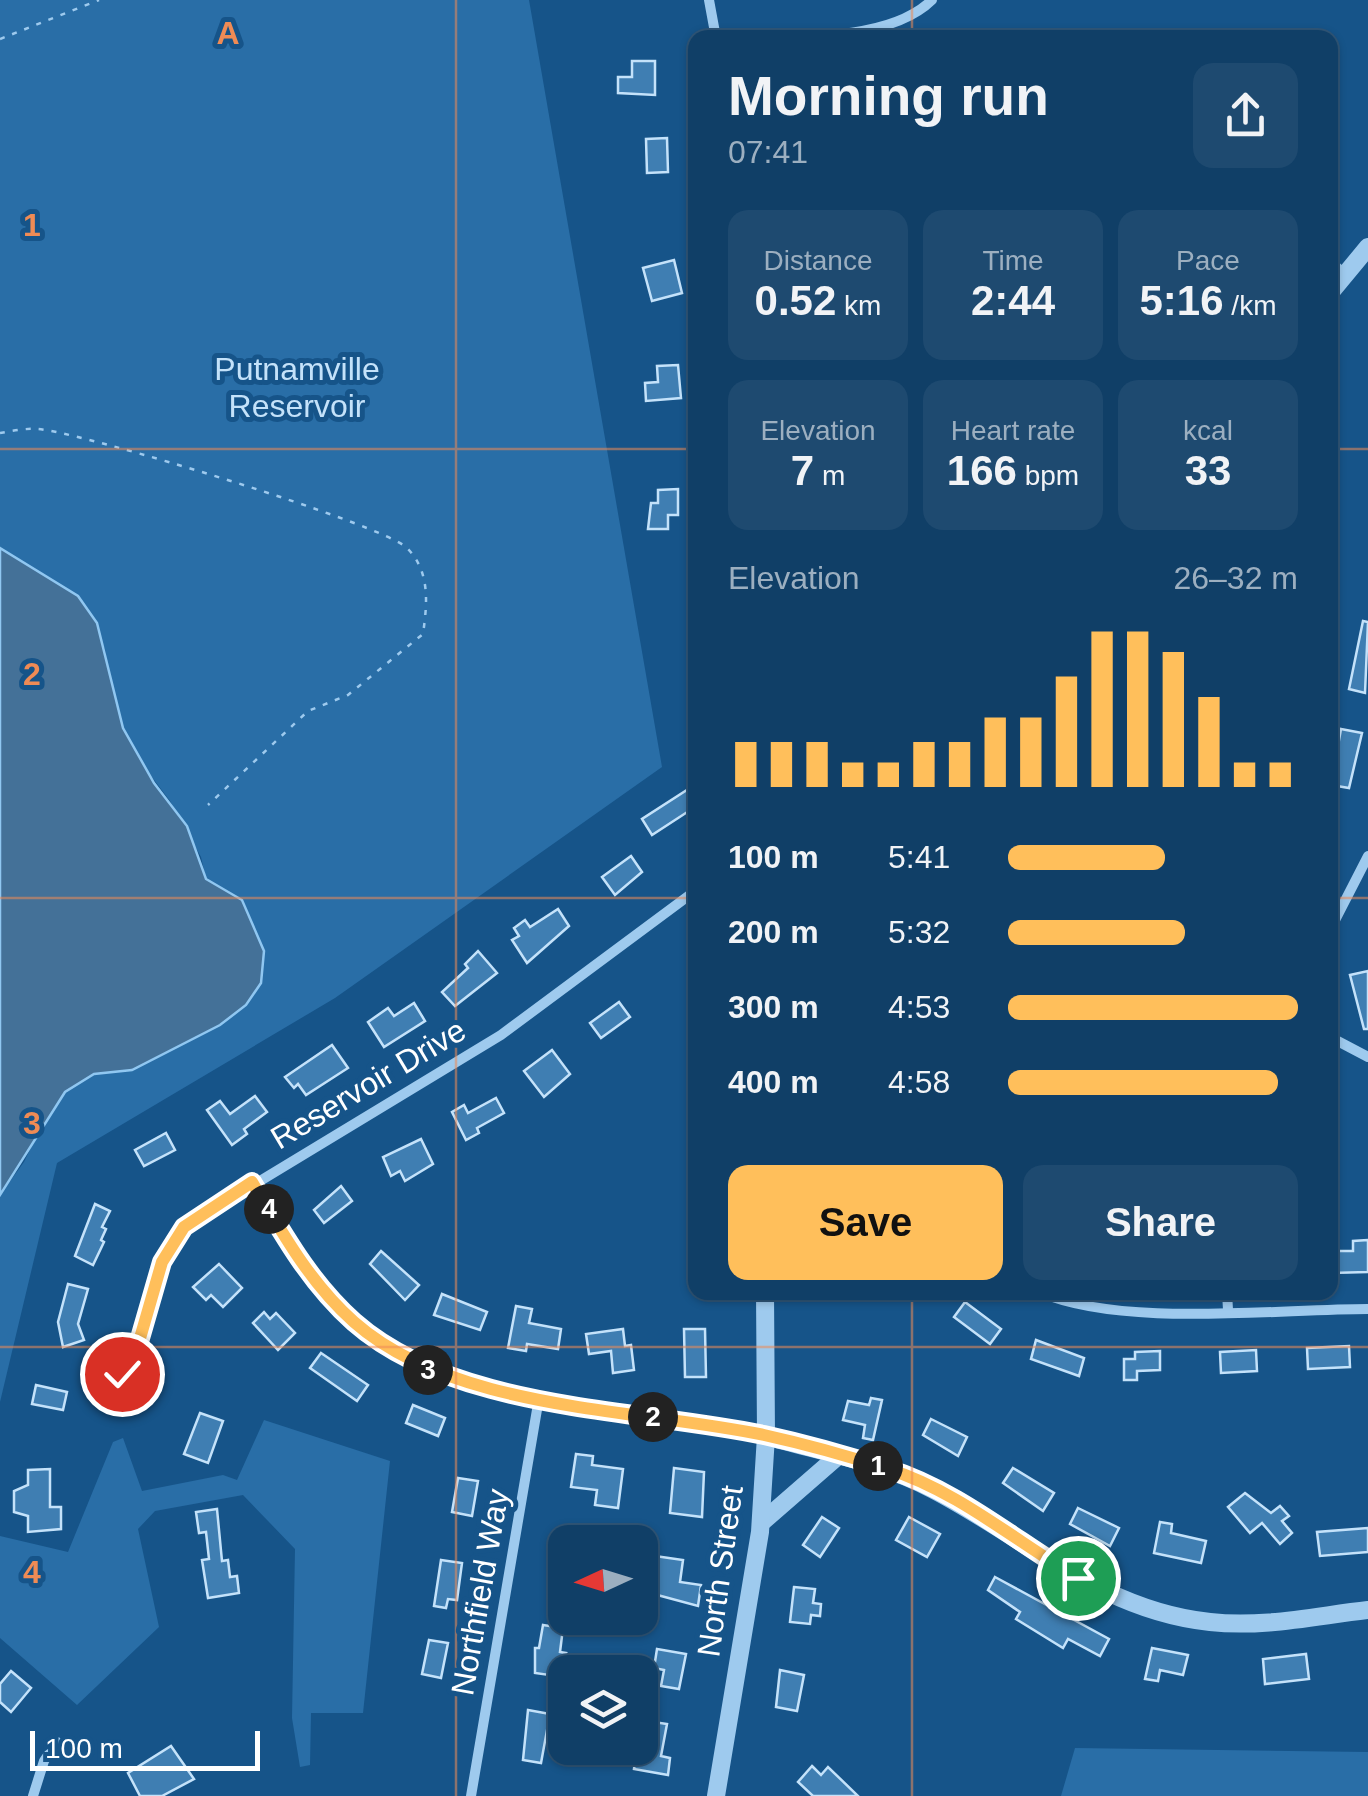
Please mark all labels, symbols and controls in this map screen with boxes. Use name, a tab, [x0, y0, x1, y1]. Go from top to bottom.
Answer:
text: A	[216, 15, 240, 51]
button: share	[1193, 63, 1298, 168]
text: Morning run	[728, 65, 1049, 127]
text: 07:41	[728, 134, 808, 170]
text: 1	[23, 207, 41, 243]
text: Distance	[764, 245, 872, 276]
text: Time	[982, 245, 1044, 276]
text: Pace	[1176, 245, 1240, 276]
text: 0.52	[755, 277, 836, 324]
text: 2:44	[971, 277, 1055, 324]
text: 5:16	[1140, 277, 1224, 324]
text: km	[836, 290, 881, 321]
text: /km	[1224, 290, 1276, 321]
park label: Putnamville Reservoir	[214, 351, 380, 424]
text: Elevation	[760, 415, 876, 446]
text: Heart rate	[951, 415, 1075, 446]
text: kcal	[1183, 415, 1233, 446]
text: 7	[791, 447, 814, 494]
text: 166	[947, 447, 1017, 494]
text: 33	[1185, 447, 1231, 494]
text: m	[814, 460, 845, 491]
text: bpm	[1017, 460, 1079, 491]
text: Elevation	[728, 560, 860, 596]
text: 26–32 m	[1173, 560, 1298, 596]
text: 2	[23, 656, 41, 692]
text: 100 m	[728, 839, 819, 875]
text: 5:41	[888, 839, 950, 875]
text: 200 m	[728, 914, 819, 950]
text: 5:32	[888, 914, 950, 950]
text: 300 m	[728, 989, 819, 1025]
text: 4:53	[888, 989, 950, 1025]
street label: Reservoir Drive	[264, 1012, 472, 1156]
text: 400 m	[728, 1064, 819, 1100]
text: 4:58	[888, 1064, 950, 1100]
text: 3	[23, 1105, 41, 1141]
button: Save	[728, 1165, 1003, 1280]
button: Share	[1023, 1165, 1298, 1280]
pin: 4	[244, 1184, 294, 1234]
text: 4	[261, 1193, 277, 1224]
pin	[80, 1332, 165, 1417]
pin: 3	[403, 1345, 453, 1395]
icon: check	[95, 1347, 150, 1402]
text: 3	[420, 1354, 436, 1385]
pin: 2	[628, 1392, 678, 1442]
text: 2	[645, 1401, 661, 1432]
pin: 1	[853, 1441, 903, 1491]
text: 1	[870, 1450, 886, 1481]
street label: North Street	[690, 1483, 750, 1659]
street label: Northfield Way	[444, 1486, 516, 1698]
north arrow	[548, 1525, 658, 1635]
map controls	[548, 1525, 658, 1765]
pin	[1036, 1536, 1121, 1621]
icon: arrive	[1051, 1551, 1106, 1606]
text: 4	[23, 1554, 41, 1590]
button: layers	[548, 1655, 658, 1765]
scale bar	[30, 1726, 260, 1770]
text: 100 m	[45, 1733, 123, 1764]

